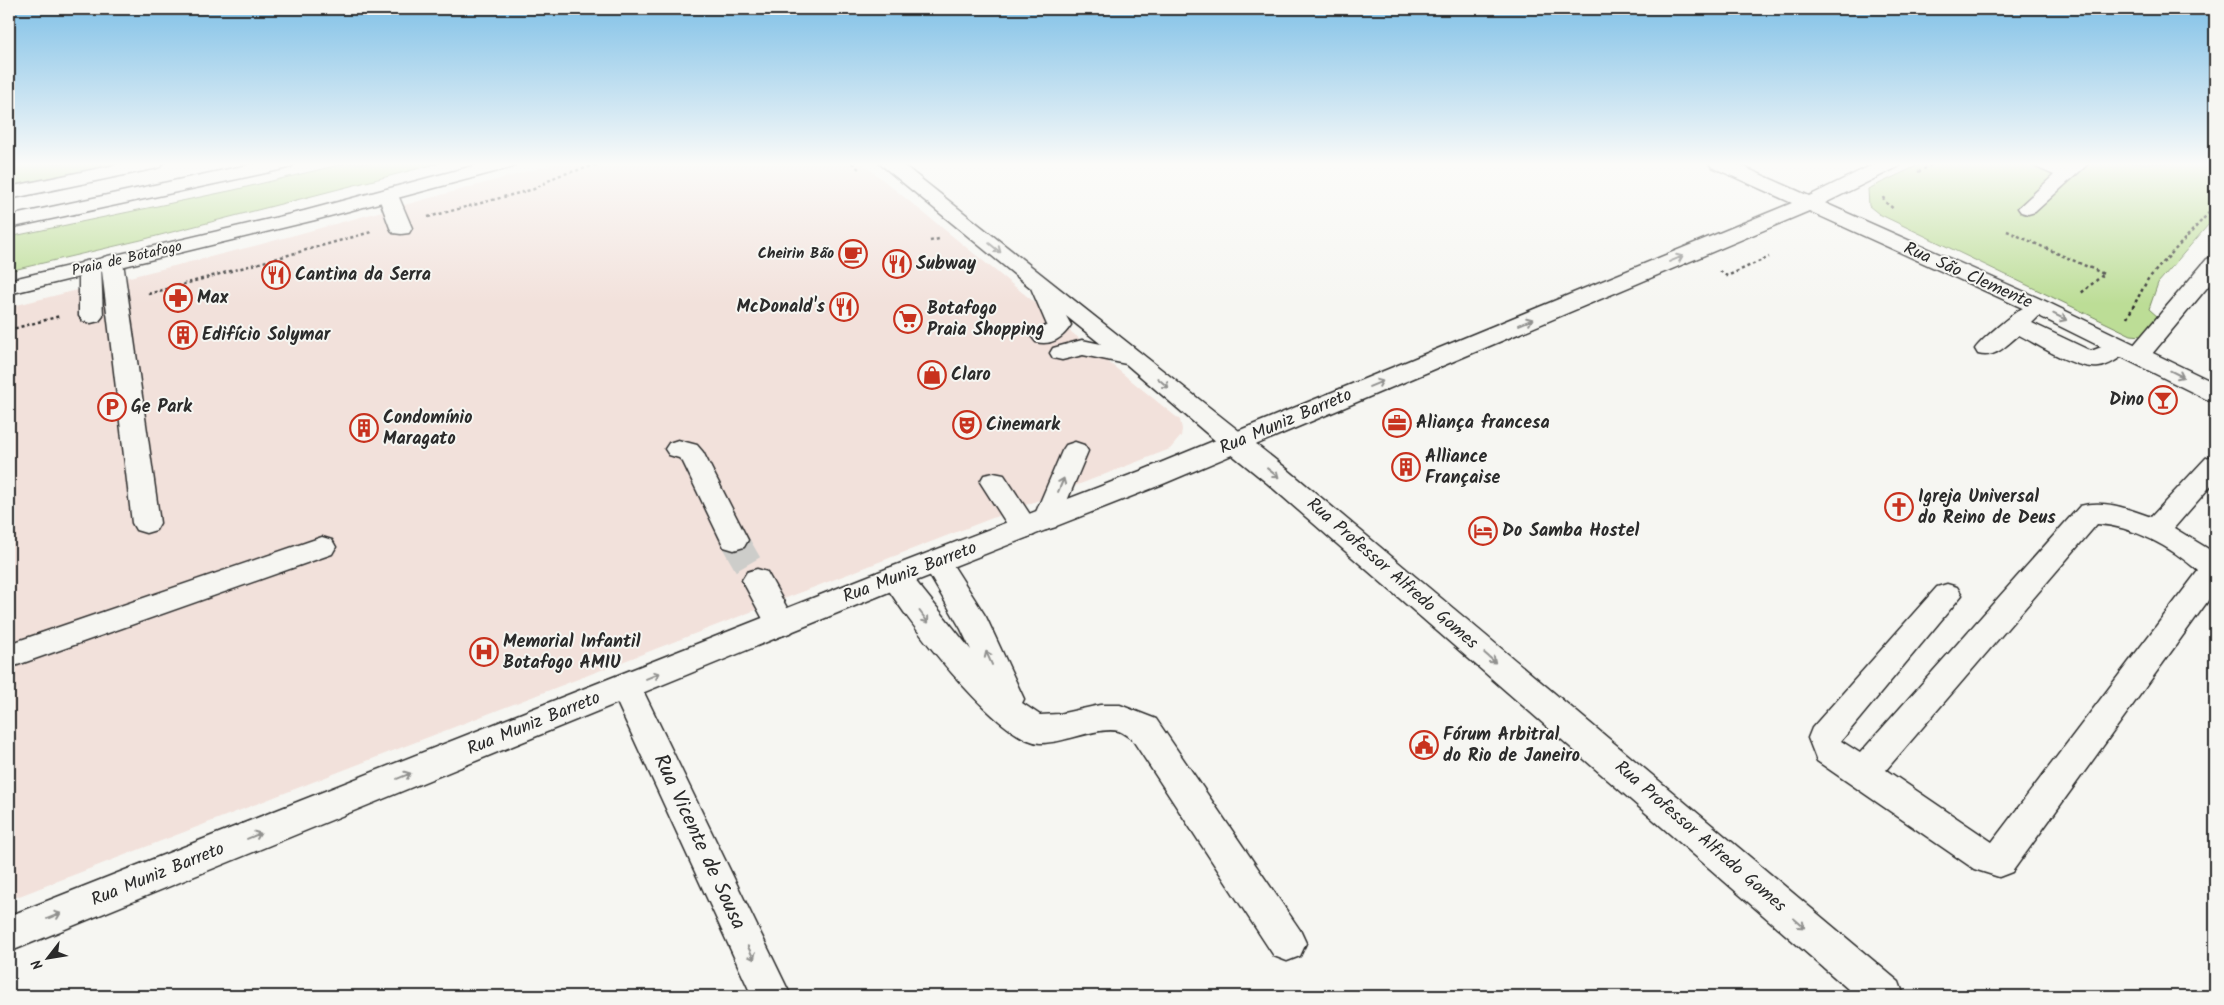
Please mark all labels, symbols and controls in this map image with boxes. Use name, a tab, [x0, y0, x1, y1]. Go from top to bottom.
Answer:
street label: Praia de Botafogo	[69, 235, 185, 283]
street label: Rua São Clemente	[1899, 235, 2037, 317]
cafe icon: Cheirin Bão	[838, 239, 868, 269]
place label: Cheirin Bão	[758, 242, 834, 266]
one-way arrow	[989, 242, 1002, 253]
restaurant icon: Subway	[882, 249, 912, 279]
place label: Subway	[916, 250, 977, 279]
one-way arrow	[1668, 254, 1683, 264]
restaurant icon: Cantina da Serra	[261, 260, 291, 290]
place label: Cantina da Serra	[295, 261, 431, 290]
pharmacy icon: Max	[163, 283, 193, 313]
place label: Max	[197, 284, 229, 313]
restaurant icon: McDonald's	[829, 292, 859, 322]
place label: McDonald's	[736, 293, 826, 322]
place label: Botafogo Praia Shopping	[927, 295, 1044, 345]
supermarket icon: Botafogo Praia Shopping	[893, 304, 923, 334]
one-way arrow	[2052, 312, 2067, 322]
one-way arrow	[1518, 316, 1533, 326]
building icon: Edifício Solymar	[168, 320, 198, 350]
place label: Edifício Solymar	[202, 321, 332, 350]
shop icon: Claro	[917, 360, 947, 390]
place label: Claro	[951, 361, 991, 390]
one-way arrow	[2169, 370, 2184, 379]
one-way arrow	[1156, 377, 1169, 389]
one-way arrow	[1368, 379, 1383, 389]
street label: Rua Muniz Barreto	[1215, 381, 1357, 463]
bar icon: Dino	[2148, 385, 2178, 415]
place label: Dino	[2109, 386, 2144, 415]
parking icon: Ge Park	[97, 392, 127, 422]
place label: Ge Park	[131, 393, 193, 422]
place label: Condomínio Maragato	[383, 404, 472, 454]
office icon: Aliança francesa	[1382, 408, 1412, 438]
place label: Aliança francesa	[1416, 409, 1550, 438]
theatre icon: Cinemark	[952, 410, 982, 440]
place label: Cinemark	[986, 411, 1061, 440]
building icon: Condomínio Maragato	[349, 413, 379, 443]
place label: Alliance Française	[1425, 443, 1501, 493]
building icon: Alliance Française	[1391, 452, 1421, 482]
one-way arrow	[1266, 467, 1279, 478]
one-way arrow	[1056, 478, 1066, 493]
place label: Igreja Universal do Reino de Deus	[1918, 483, 2056, 533]
street label: Rua Professor Alfredo Gomes	[1299, 491, 1485, 657]
church icon: Igreja Universal do Reino de Deus	[1884, 492, 1914, 522]
hotel icon: Do Samba Hostel	[1468, 516, 1498, 546]
place label: Do Samba Hostel	[1502, 517, 1640, 546]
street label: Rua Muniz Barreto	[839, 534, 981, 612]
one-way arrow	[919, 610, 929, 624]
place label: Memorial Infantil Botafogo AMIU	[503, 628, 641, 678]
hospital icon: Memorial Infantil Botafogo AMIU	[469, 637, 499, 667]
one-way arrow	[984, 651, 994, 666]
one-way arrow	[1483, 652, 1496, 663]
one-way arrow	[645, 671, 660, 680]
street label: Rua Muniz Barreto	[463, 684, 605, 764]
place label: Fórum Arbitral do Rio de Janeiro	[1443, 721, 1580, 771]
public building icon: Fórum Arbitral do Rio de Janeiro	[1409, 730, 1439, 760]
street label: Rua Vicente de Sousa	[644, 749, 754, 935]
street label: Rua Professor Alfredo Gomes	[1607, 754, 1793, 920]
one-way arrow	[396, 771, 412, 780]
one-way arrow	[246, 831, 261, 840]
street label: Rua Muniz Barreto	[87, 835, 229, 915]
one-way arrow	[46, 911, 61, 921]
one-way arrow	[1793, 917, 1806, 928]
north arrow	[22, 932, 72, 982]
one-way arrow	[747, 945, 757, 960]
text: N	[26, 955, 49, 974]

